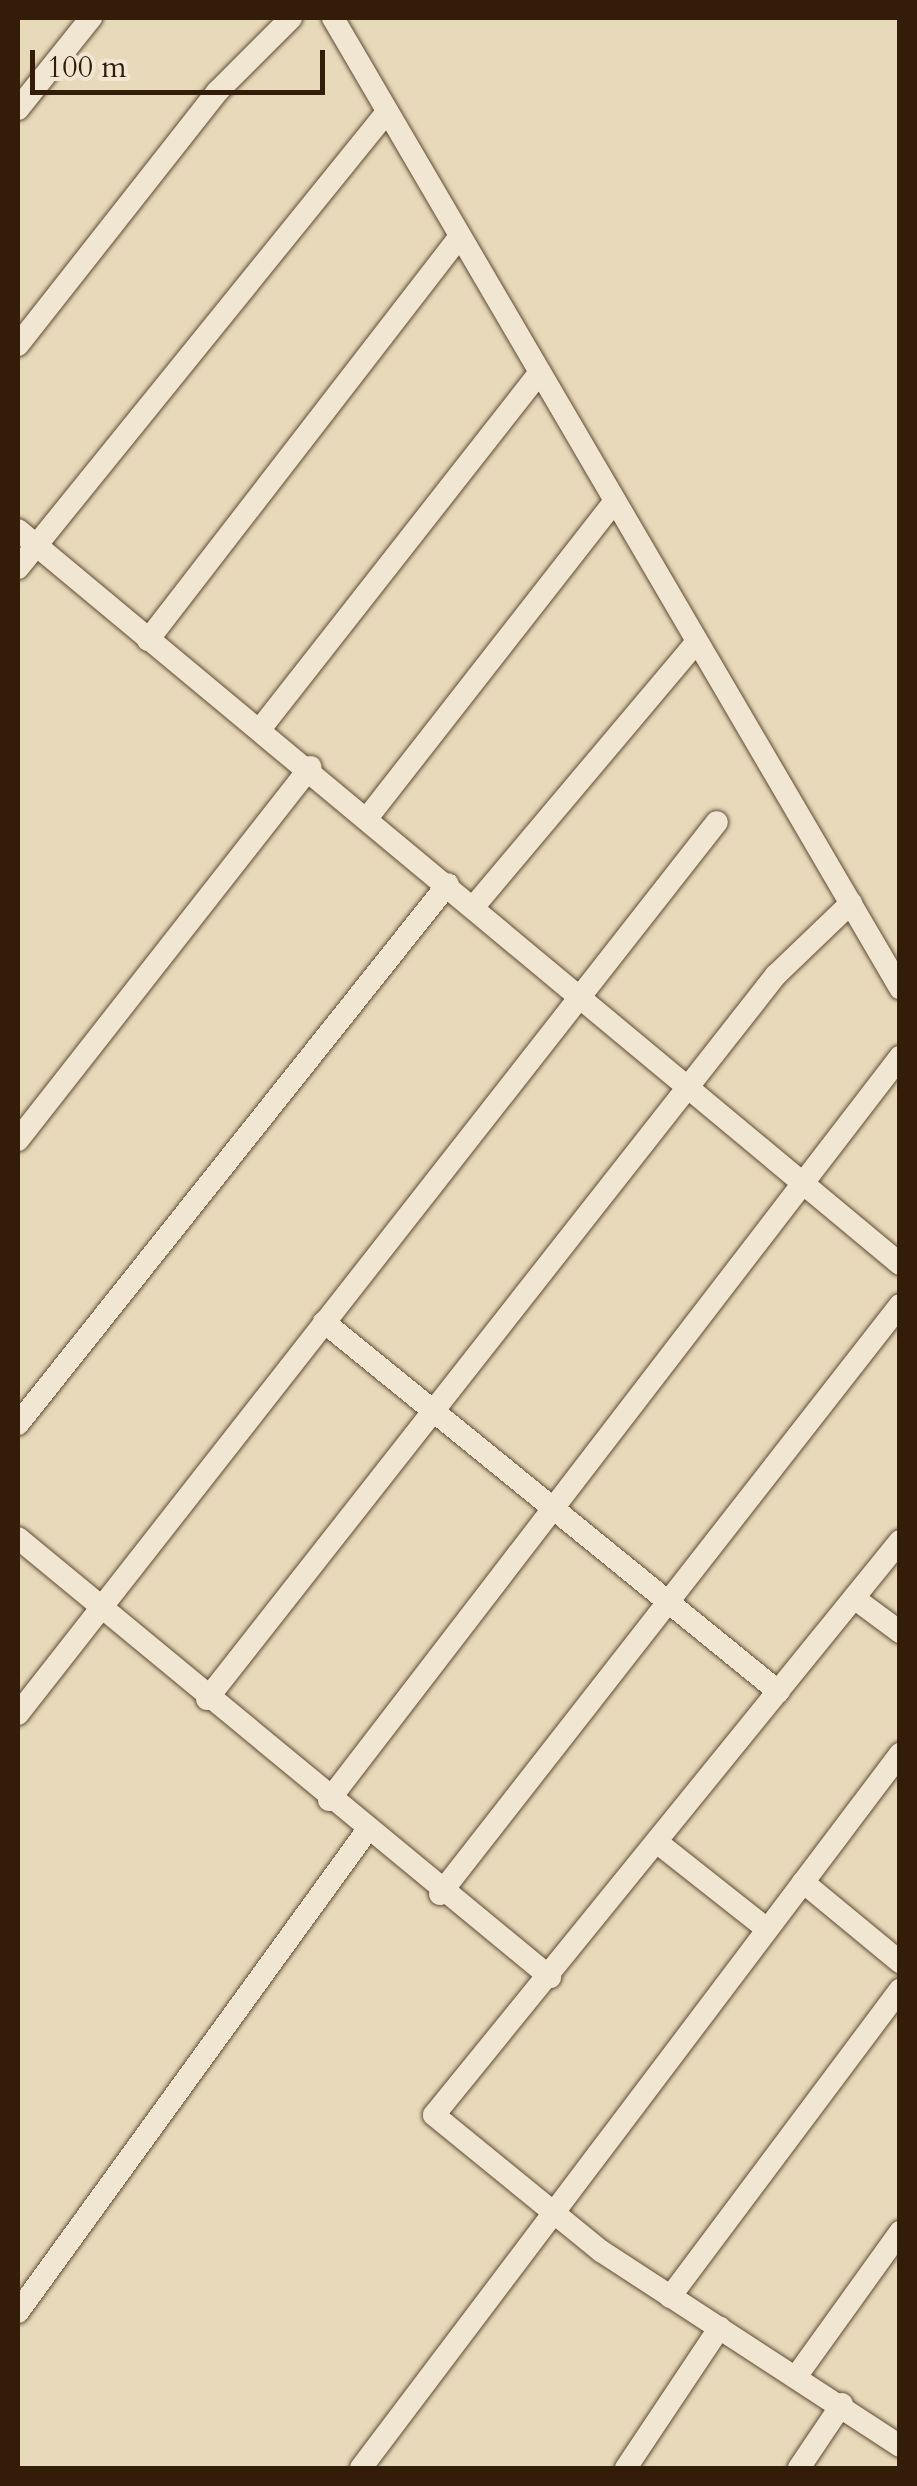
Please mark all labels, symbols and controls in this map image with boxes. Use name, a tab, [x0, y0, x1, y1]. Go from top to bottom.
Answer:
scale bar	[35, 30, 330, 92]
text: 100 m	[47, 47, 127, 88]

